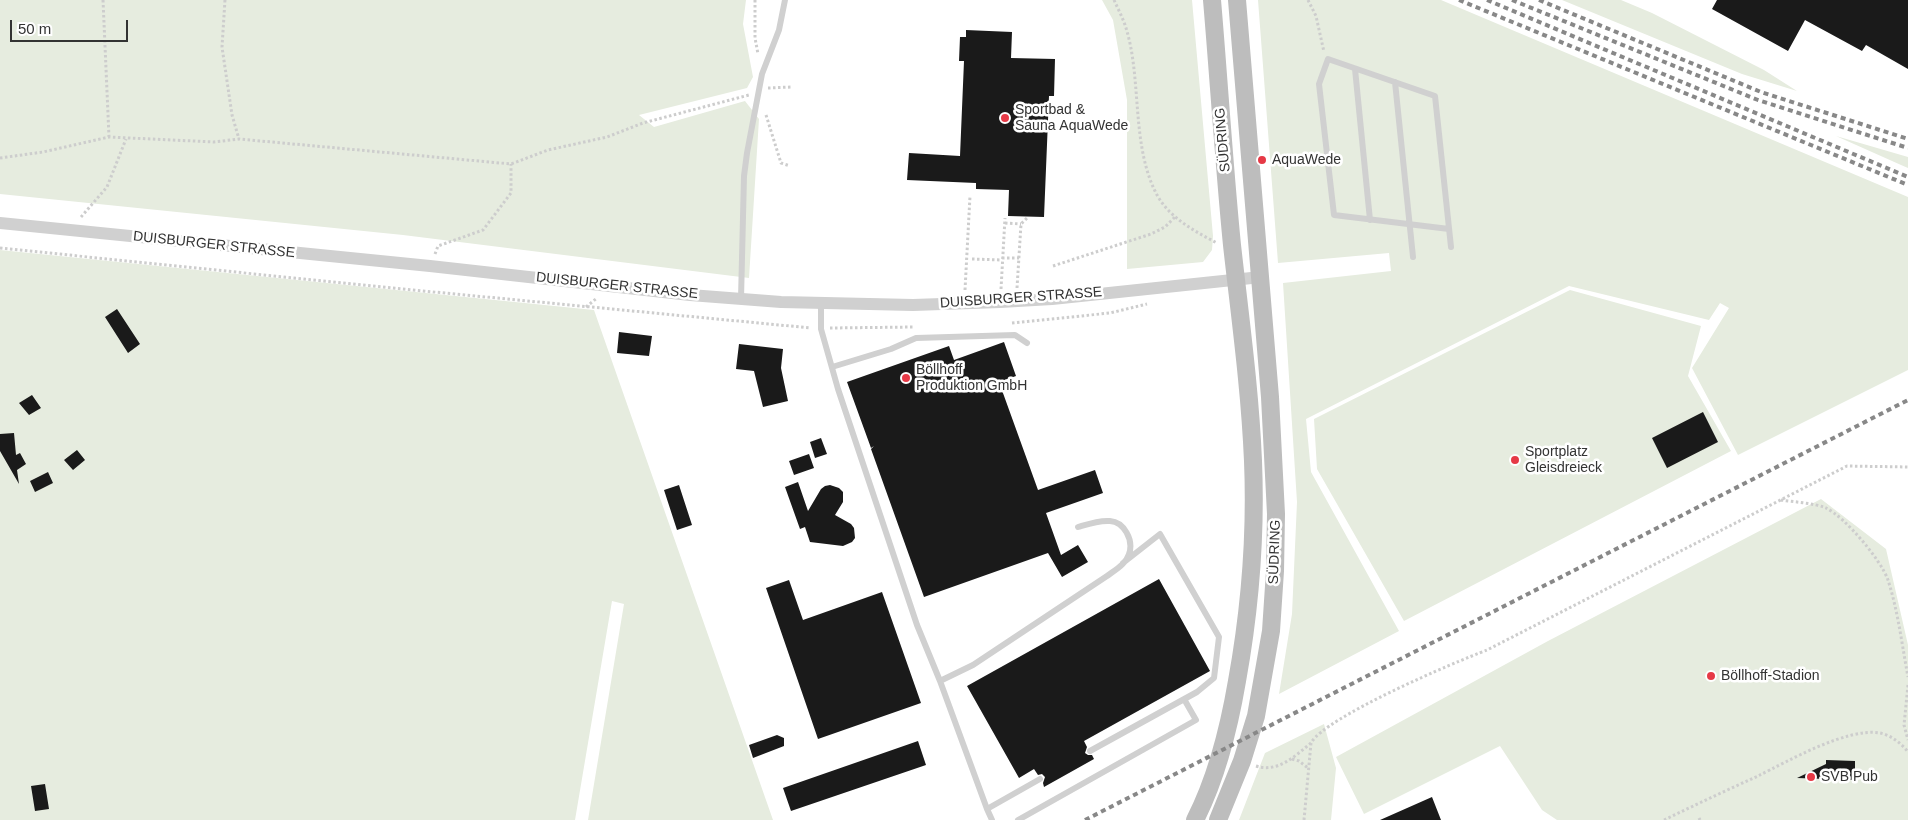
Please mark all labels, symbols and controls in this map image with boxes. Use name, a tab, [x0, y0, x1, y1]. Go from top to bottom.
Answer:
scale bar	[12, 10, 130, 42]
text: 50 m	[18, 20, 51, 37]
place label: Sportbad & Sauna AquaWede	[1015, 102, 1128, 134]
street label: SÜDRING	[1212, 107, 1234, 173]
marker: Sportbad & Sauna AquaWede	[999, 112, 1011, 124]
place label: AquaWede	[1272, 152, 1341, 168]
marker: AquaWede	[1256, 154, 1268, 166]
street label: DUISBURGER STRASSE	[132, 228, 296, 262]
street label: DUISBURGER STRASSE	[535, 269, 699, 303]
street label: DUISBURGER STRASSE	[939, 284, 1103, 312]
place label: Böllhoff Produktion GmbH	[916, 362, 1027, 394]
marker: Böllhoff Produktion GmbH	[900, 372, 912, 384]
place label: Sportplatz Gleisdreieck	[1525, 444, 1602, 477]
marker: Sportplatz Gleisdreieck	[1509, 454, 1521, 466]
street label: SÜDRING	[1265, 519, 1285, 585]
place label: Böllhoff-Stadion	[1721, 668, 1820, 684]
marker: Böllhoff-Stadion	[1705, 670, 1717, 682]
place label: SVB Pub	[1821, 769, 1878, 785]
marker: SVB Pub	[1805, 771, 1817, 783]

